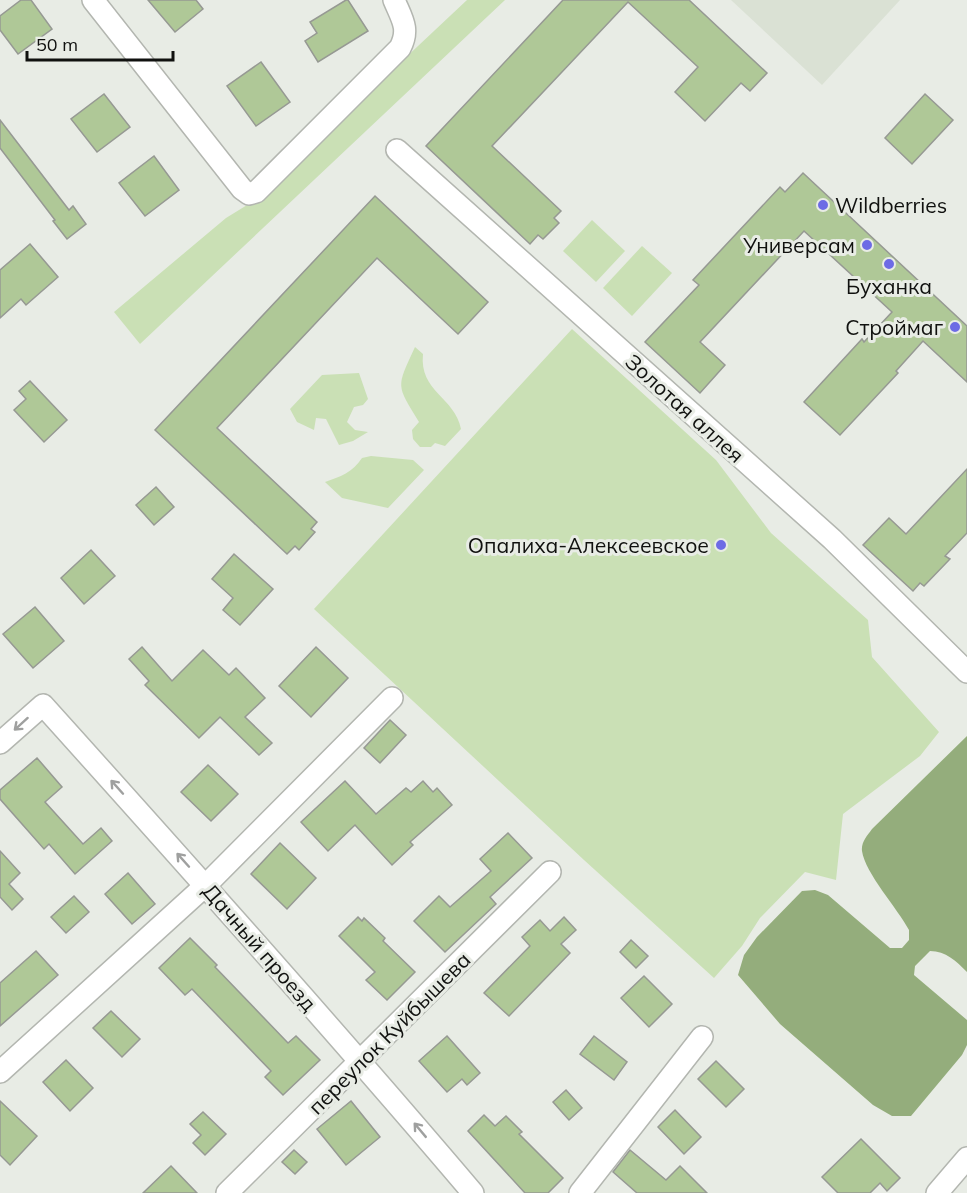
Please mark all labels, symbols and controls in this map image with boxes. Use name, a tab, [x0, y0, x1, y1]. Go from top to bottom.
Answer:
scale bar	[27, 24, 172, 62]
text: 50 m	[36, 33, 78, 56]
place label: Wildberries	[835, 192, 947, 218]
marker: Wildberries	[816, 198, 830, 212]
place label: Универсам	[742, 232, 855, 258]
marker: Универсам	[860, 238, 874, 252]
marker: Буханка	[882, 257, 896, 271]
place label: Буханка	[846, 273, 932, 299]
place label: Строймаг	[845, 314, 944, 340]
marker: Строймаг	[948, 320, 962, 334]
street label: Золотая аллея	[620, 348, 750, 468]
place label: Опалиха-Алексеевское	[468, 532, 709, 558]
marker: Опалиха-Алексеевское	[714, 538, 728, 552]
one-way arrow	[14, 717, 29, 731]
one-way arrow	[110, 780, 124, 795]
one-way arrow	[176, 853, 190, 868]
street label: Дачный проезд	[198, 878, 323, 1016]
street label: переулок Куйбышева	[302, 946, 476, 1120]
one-way arrow	[413, 1123, 427, 1138]

